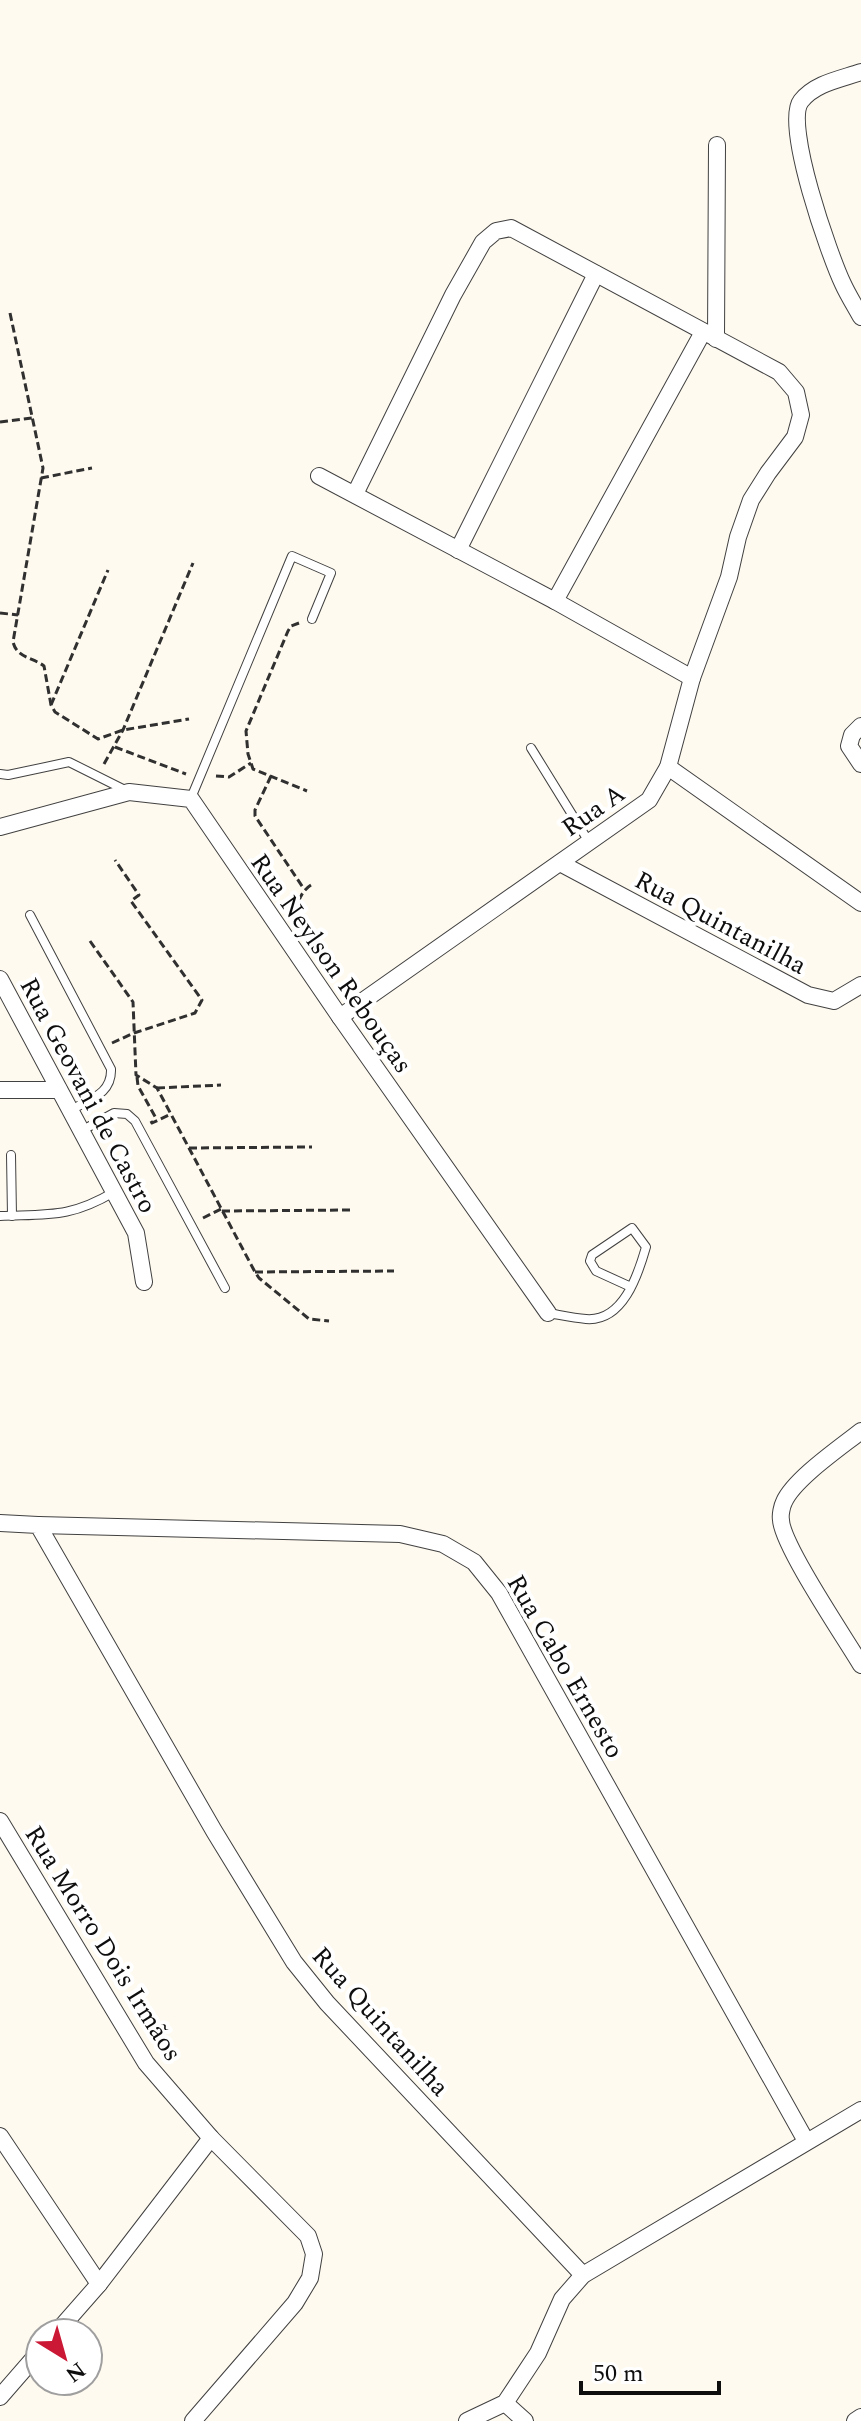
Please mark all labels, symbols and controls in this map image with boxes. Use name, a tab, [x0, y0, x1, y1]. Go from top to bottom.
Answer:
street label: Rua A	[553, 774, 634, 847]
street label: Rua Neylson Rebouças	[240, 845, 422, 1082]
street label: Rua Quintanilha	[627, 861, 814, 985]
street label: Rua Geovani de Castro	[9, 970, 167, 1221]
street label: Rua Cabo Ernesto	[496, 1567, 634, 1766]
street label: Rua Morro Dois Irmãos	[14, 1818, 192, 2069]
street label: Rua Quintanilha	[302, 1938, 459, 2106]
north arrow	[24, 2317, 104, 2397]
scale bar	[581, 2345, 719, 2395]
text: N	[58, 2353, 92, 2390]
text: 50 m	[593, 2356, 644, 2392]

